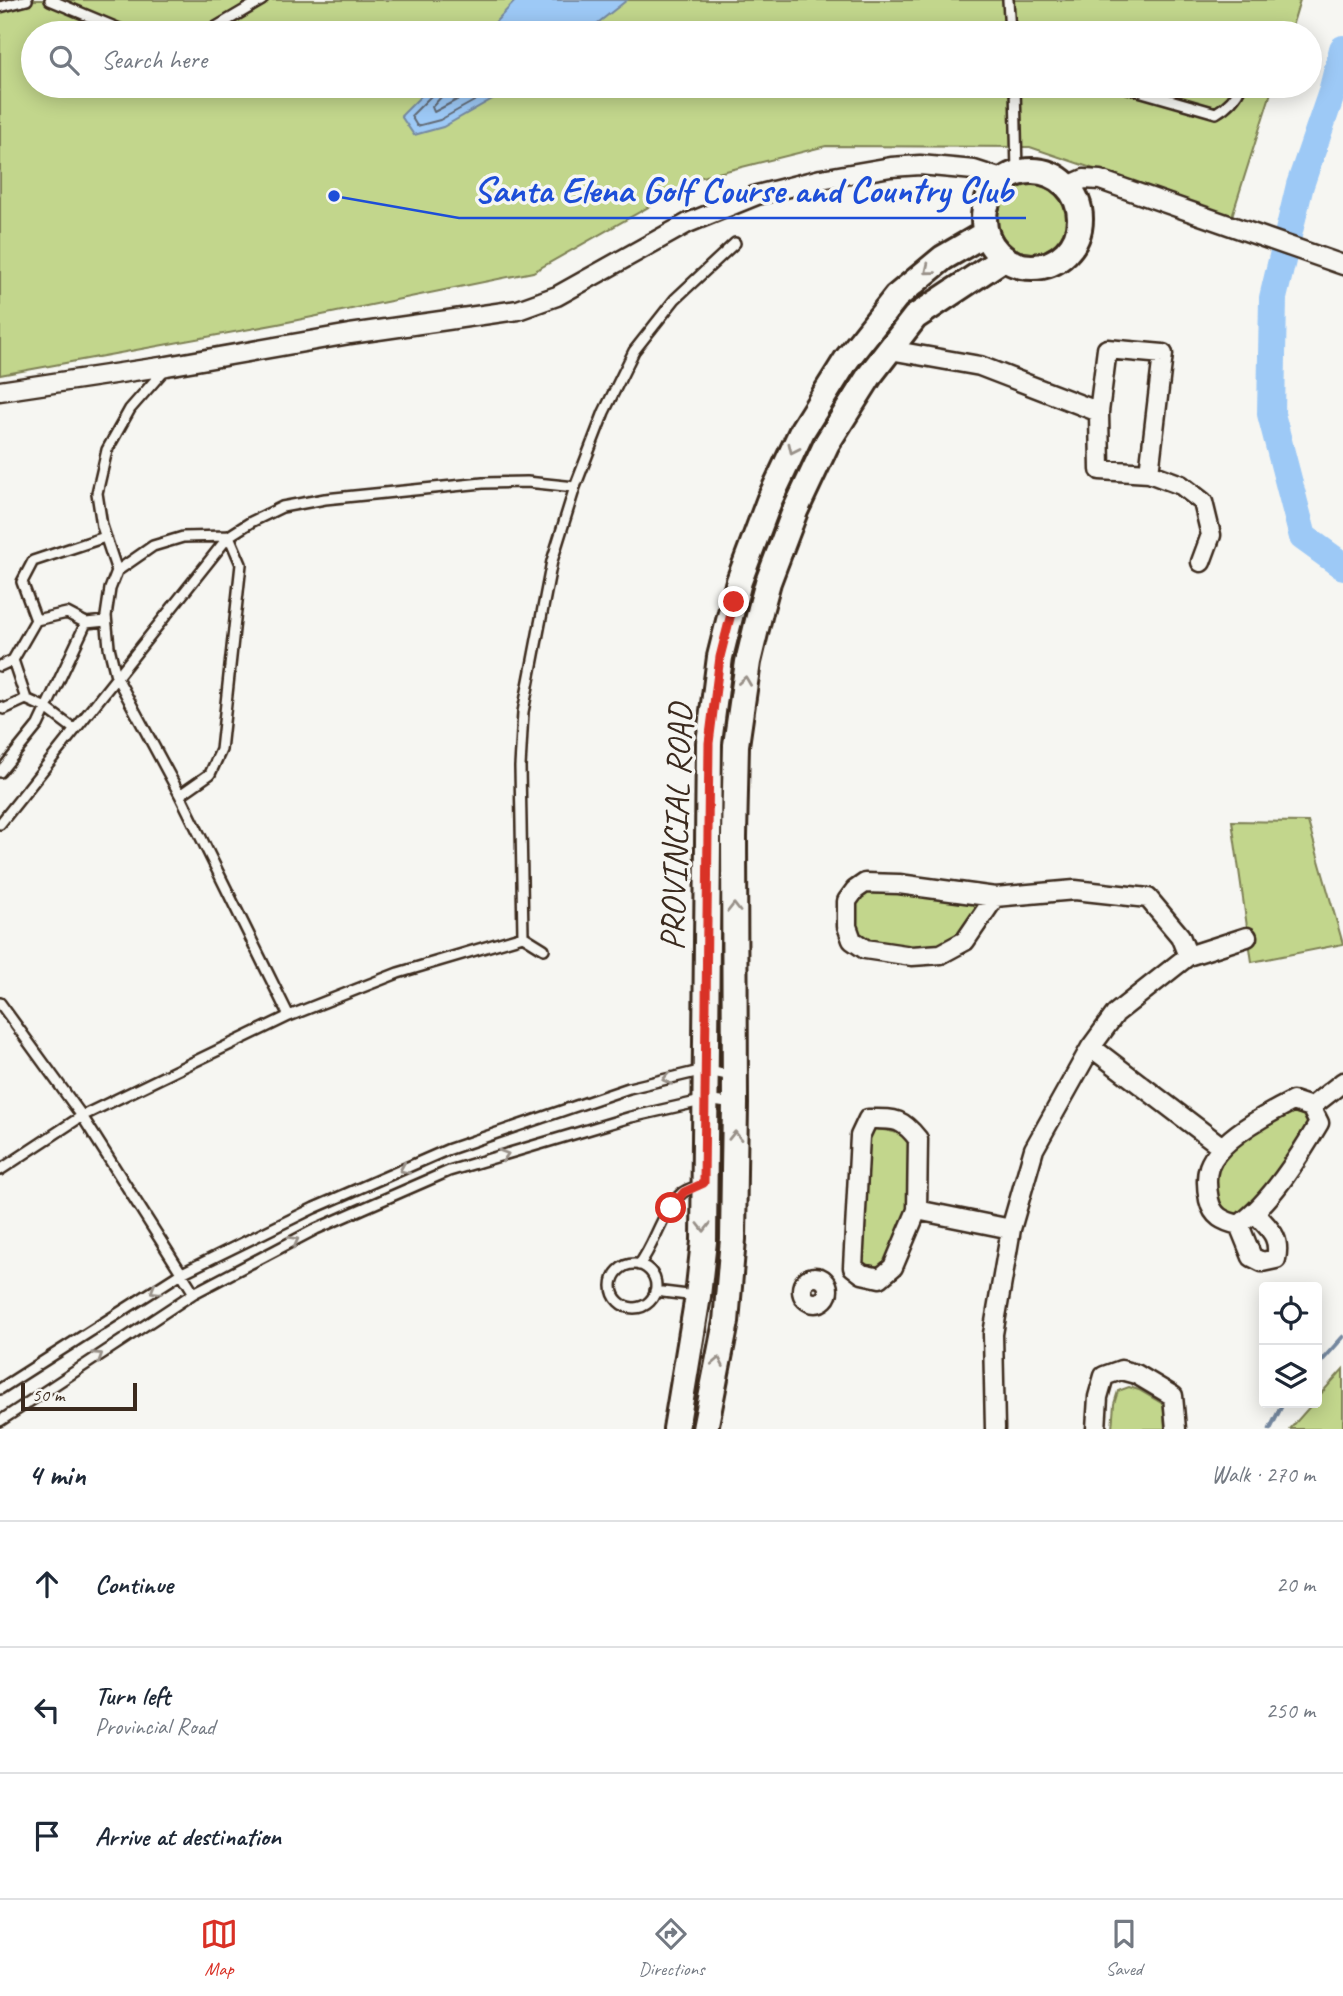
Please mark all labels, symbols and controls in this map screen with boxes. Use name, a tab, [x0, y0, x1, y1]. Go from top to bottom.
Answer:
search box	[21, 21, 1322, 98]
icon: search	[45, 41, 83, 79]
text: Search here	[101, 43, 207, 76]
callout: Santa Elena Golf Course and Country Club	[459, 160, 1026, 218]
text: Santa Elena Golf Course and Country Club	[473, 166, 1015, 213]
one-way arrow	[924, 261, 937, 274]
one-way arrow	[787, 442, 801, 455]
route end	[718, 586, 749, 617]
one-way arrow	[737, 675, 752, 687]
street label: PROVINCIAL ROAD	[649, 700, 703, 951]
one-way arrow	[726, 902, 742, 913]
one-way arrow	[661, 1071, 673, 1085]
one-way arrow	[727, 1130, 742, 1141]
one-way arrow	[497, 1148, 509, 1163]
one-way arrow	[399, 1161, 411, 1175]
route start	[655, 1192, 686, 1223]
one-way arrow	[696, 1222, 712, 1232]
one-way arrow	[286, 1236, 299, 1249]
one-way arrow	[150, 1281, 163, 1294]
map controls	[1259, 1282, 1322, 1408]
button: locate	[1259, 1282, 1322, 1345]
button: layers	[1259, 1345, 1322, 1408]
one-way arrow	[90, 1352, 103, 1365]
one-way arrow	[710, 1356, 725, 1368]
scale bar	[21, 1380, 136, 1412]
text: 50 m	[32, 1383, 64, 1407]
text: 4 min	[28, 1456, 85, 1494]
text: Walk · 270 m	[1211, 1460, 1315, 1489]
icon: ahead	[28, 1565, 66, 1603]
text: Continue	[95, 1568, 173, 1601]
text: 20 m	[1276, 1570, 1315, 1599]
text: Turn left	[95, 1679, 170, 1712]
icon: left	[28, 1691, 66, 1729]
text: 250 m	[1266, 1696, 1315, 1725]
text: Provincial Road	[95, 1712, 215, 1741]
icon: arrive	[28, 1817, 66, 1855]
text: Arrive at destination	[95, 1820, 281, 1853]
tab: Map	[200, 1915, 238, 1981]
tab: Directions	[638, 1915, 705, 1981]
tab: Saved	[1105, 1915, 1143, 1981]

